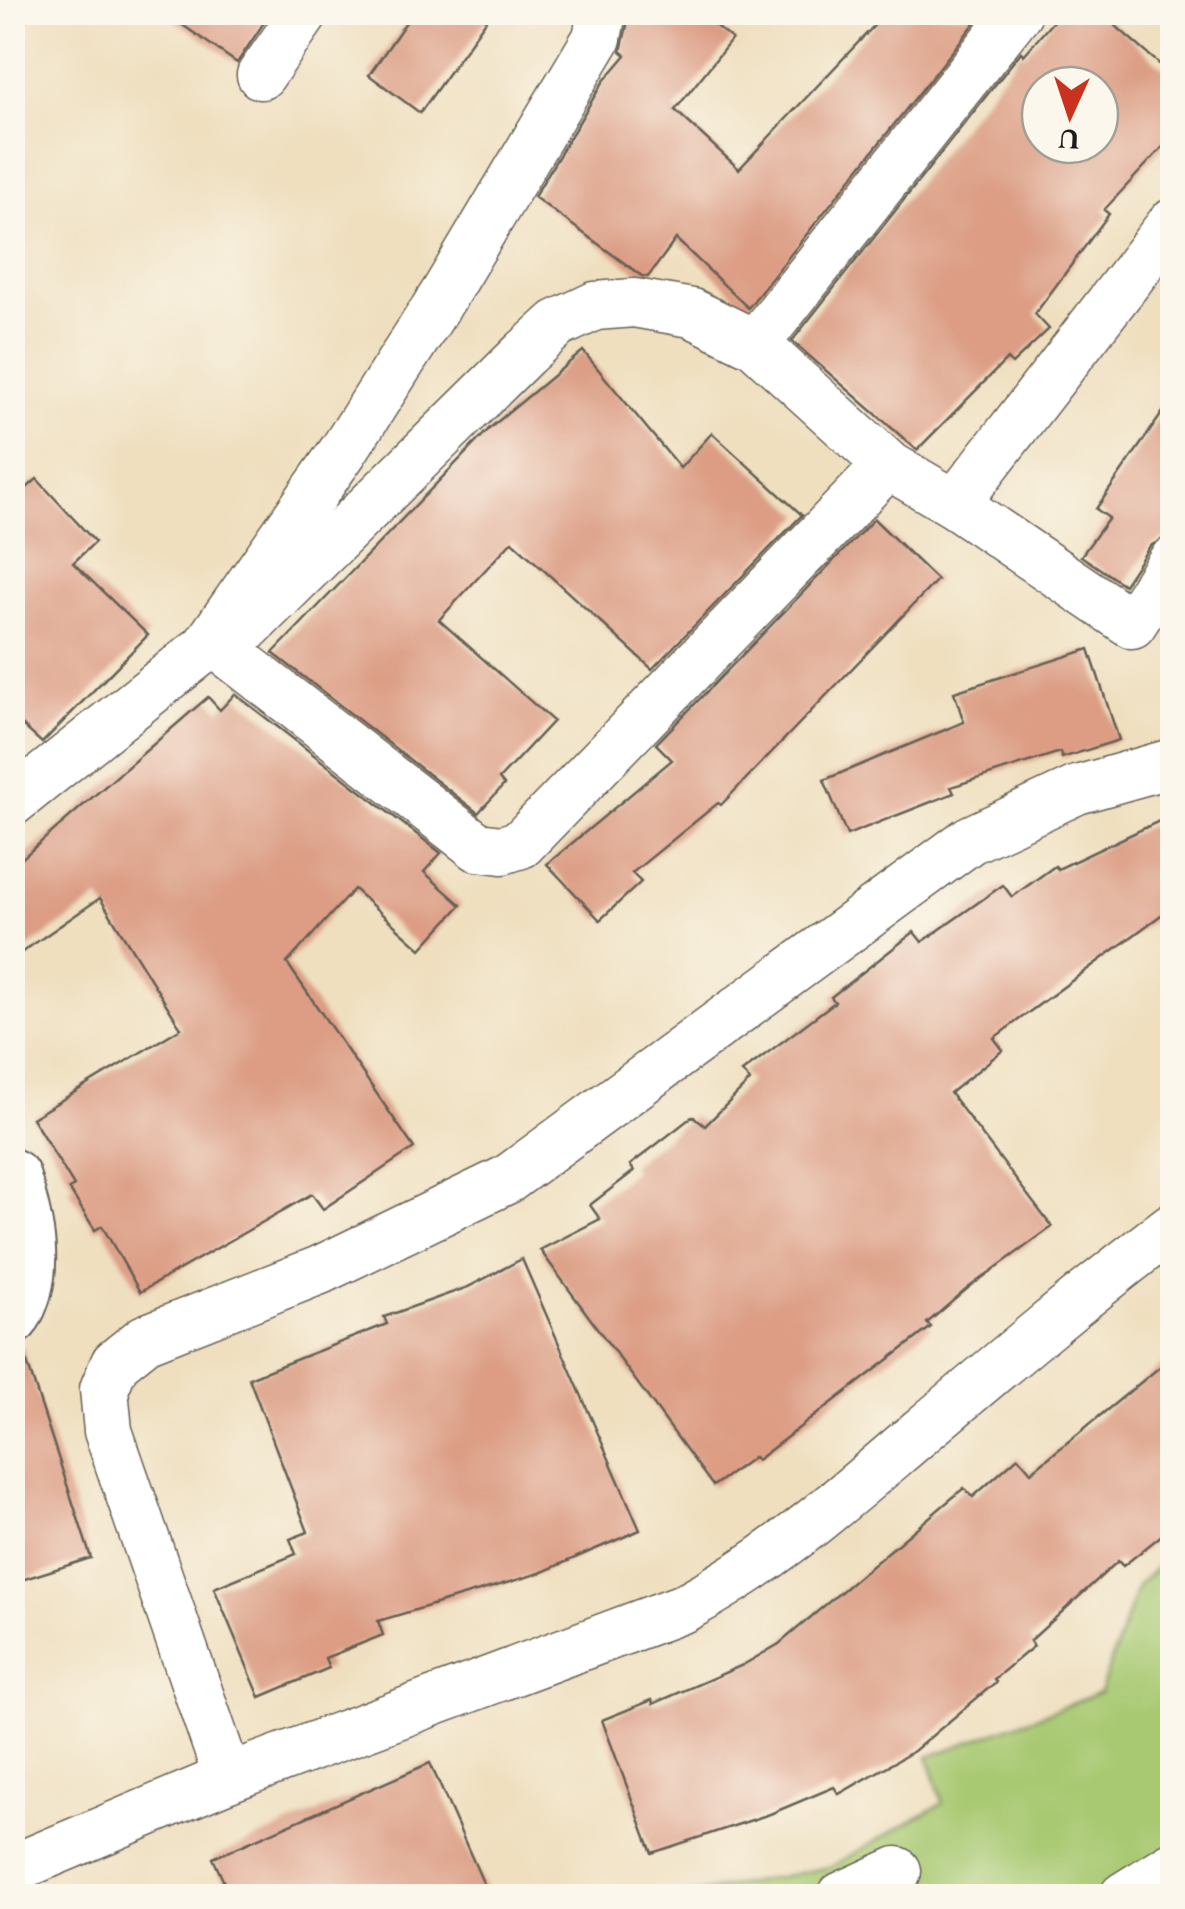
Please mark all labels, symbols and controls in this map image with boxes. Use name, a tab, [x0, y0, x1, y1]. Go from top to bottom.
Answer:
north arrow	[1020, 65, 1120, 165]
text: U	[1057, 121, 1080, 158]

